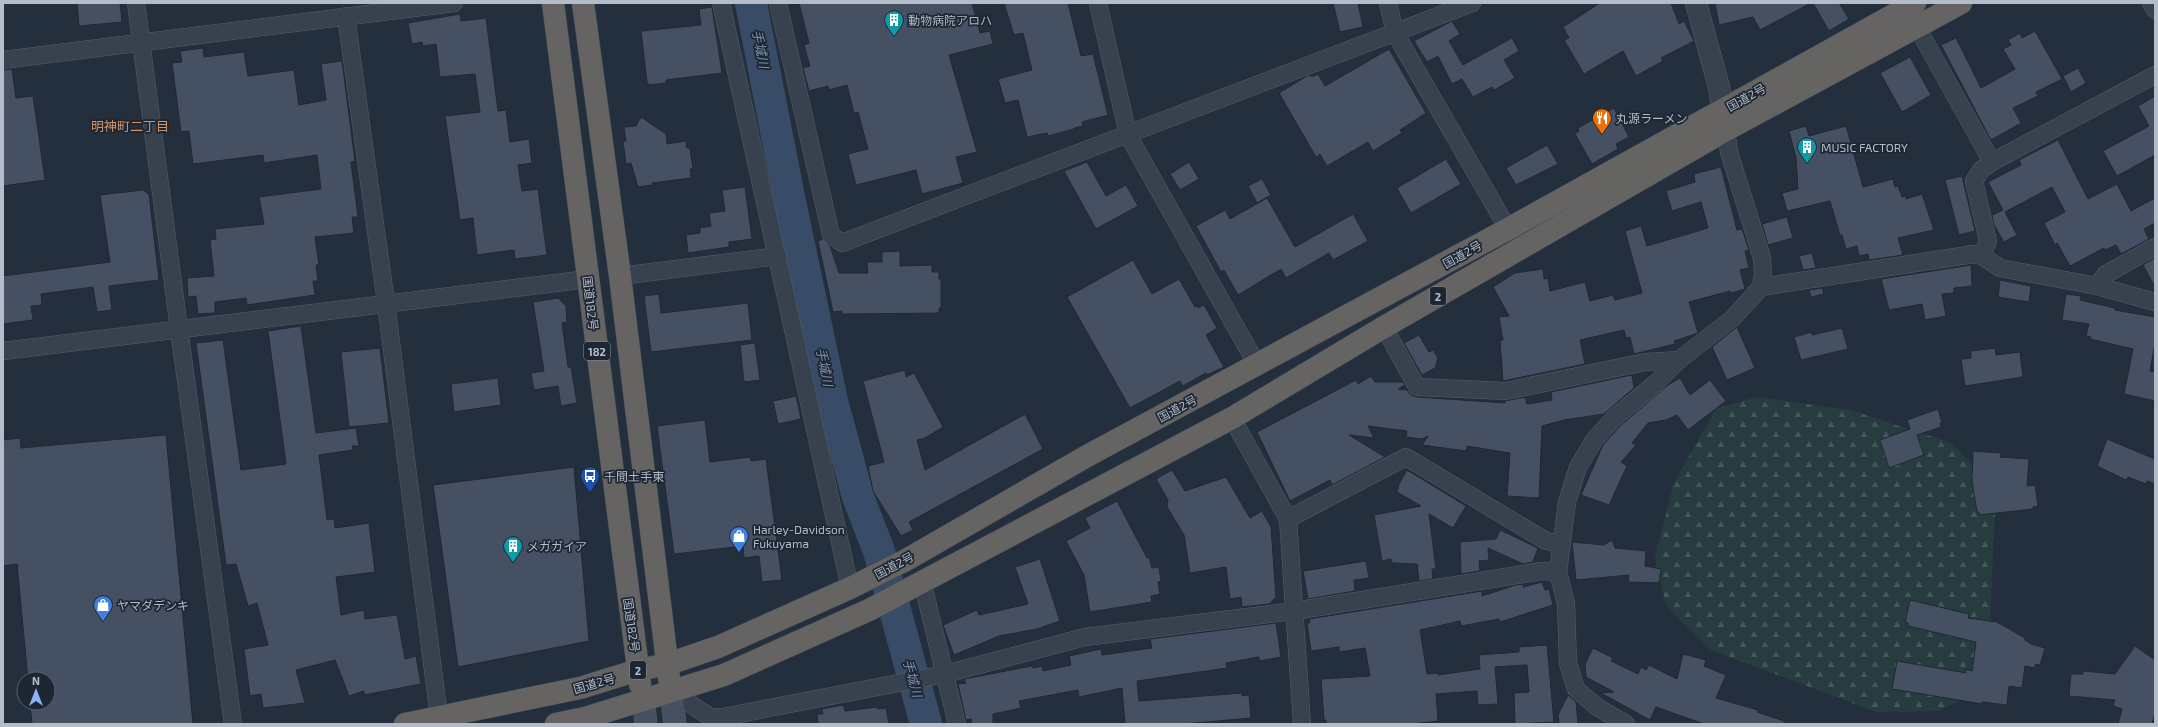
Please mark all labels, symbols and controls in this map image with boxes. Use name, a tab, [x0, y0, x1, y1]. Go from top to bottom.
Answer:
building icon: 動物病院アロハ	[883, 9, 905, 37]
place label: 動物病院アロハ	[908, 13, 992, 27]
water label: 手城川	[749, 28, 773, 72]
street label: 国道2号	[1724, 81, 1768, 113]
restaurant icon: 丸源ラーメン	[1591, 107, 1613, 135]
place label: 丸源ラーメン	[1616, 111, 1688, 125]
district label: 明神町二丁目	[91, 118, 169, 134]
building icon: MUSIC FACTORY	[1796, 136, 1818, 164]
place label: MUSIC FACTORY	[1821, 140, 1908, 154]
street label: 国道2号	[1440, 238, 1484, 270]
street label: 国道182号	[581, 275, 601, 331]
road number: 2	[1430, 287, 1446, 305]
road number: 182	[584, 342, 610, 360]
water label: 手城川	[813, 346, 837, 390]
street label: 国道2号	[1155, 392, 1199, 424]
bus stop icon: 千間土手東	[579, 465, 601, 493]
place label: 千間土手東	[604, 469, 664, 483]
place label: Harley-Davidson Fukuyama	[753, 522, 845, 550]
shop icon: Harley-Davidson Fukuyama	[728, 525, 750, 553]
building icon: メガガイア	[502, 535, 524, 563]
place label: メガガイア	[527, 539, 587, 553]
street label: 国道2号	[872, 549, 916, 581]
shop icon: ヤマダデンキ	[92, 594, 114, 622]
street label: 国道182号	[621, 597, 643, 653]
place label: ヤマダデンキ	[117, 598, 189, 612]
water label: 手城川	[900, 657, 926, 701]
road number: 2	[630, 661, 646, 679]
street label: 国道2号	[572, 670, 616, 696]
north arrow	[16, 671, 56, 711]
text: N	[32, 674, 40, 687]

